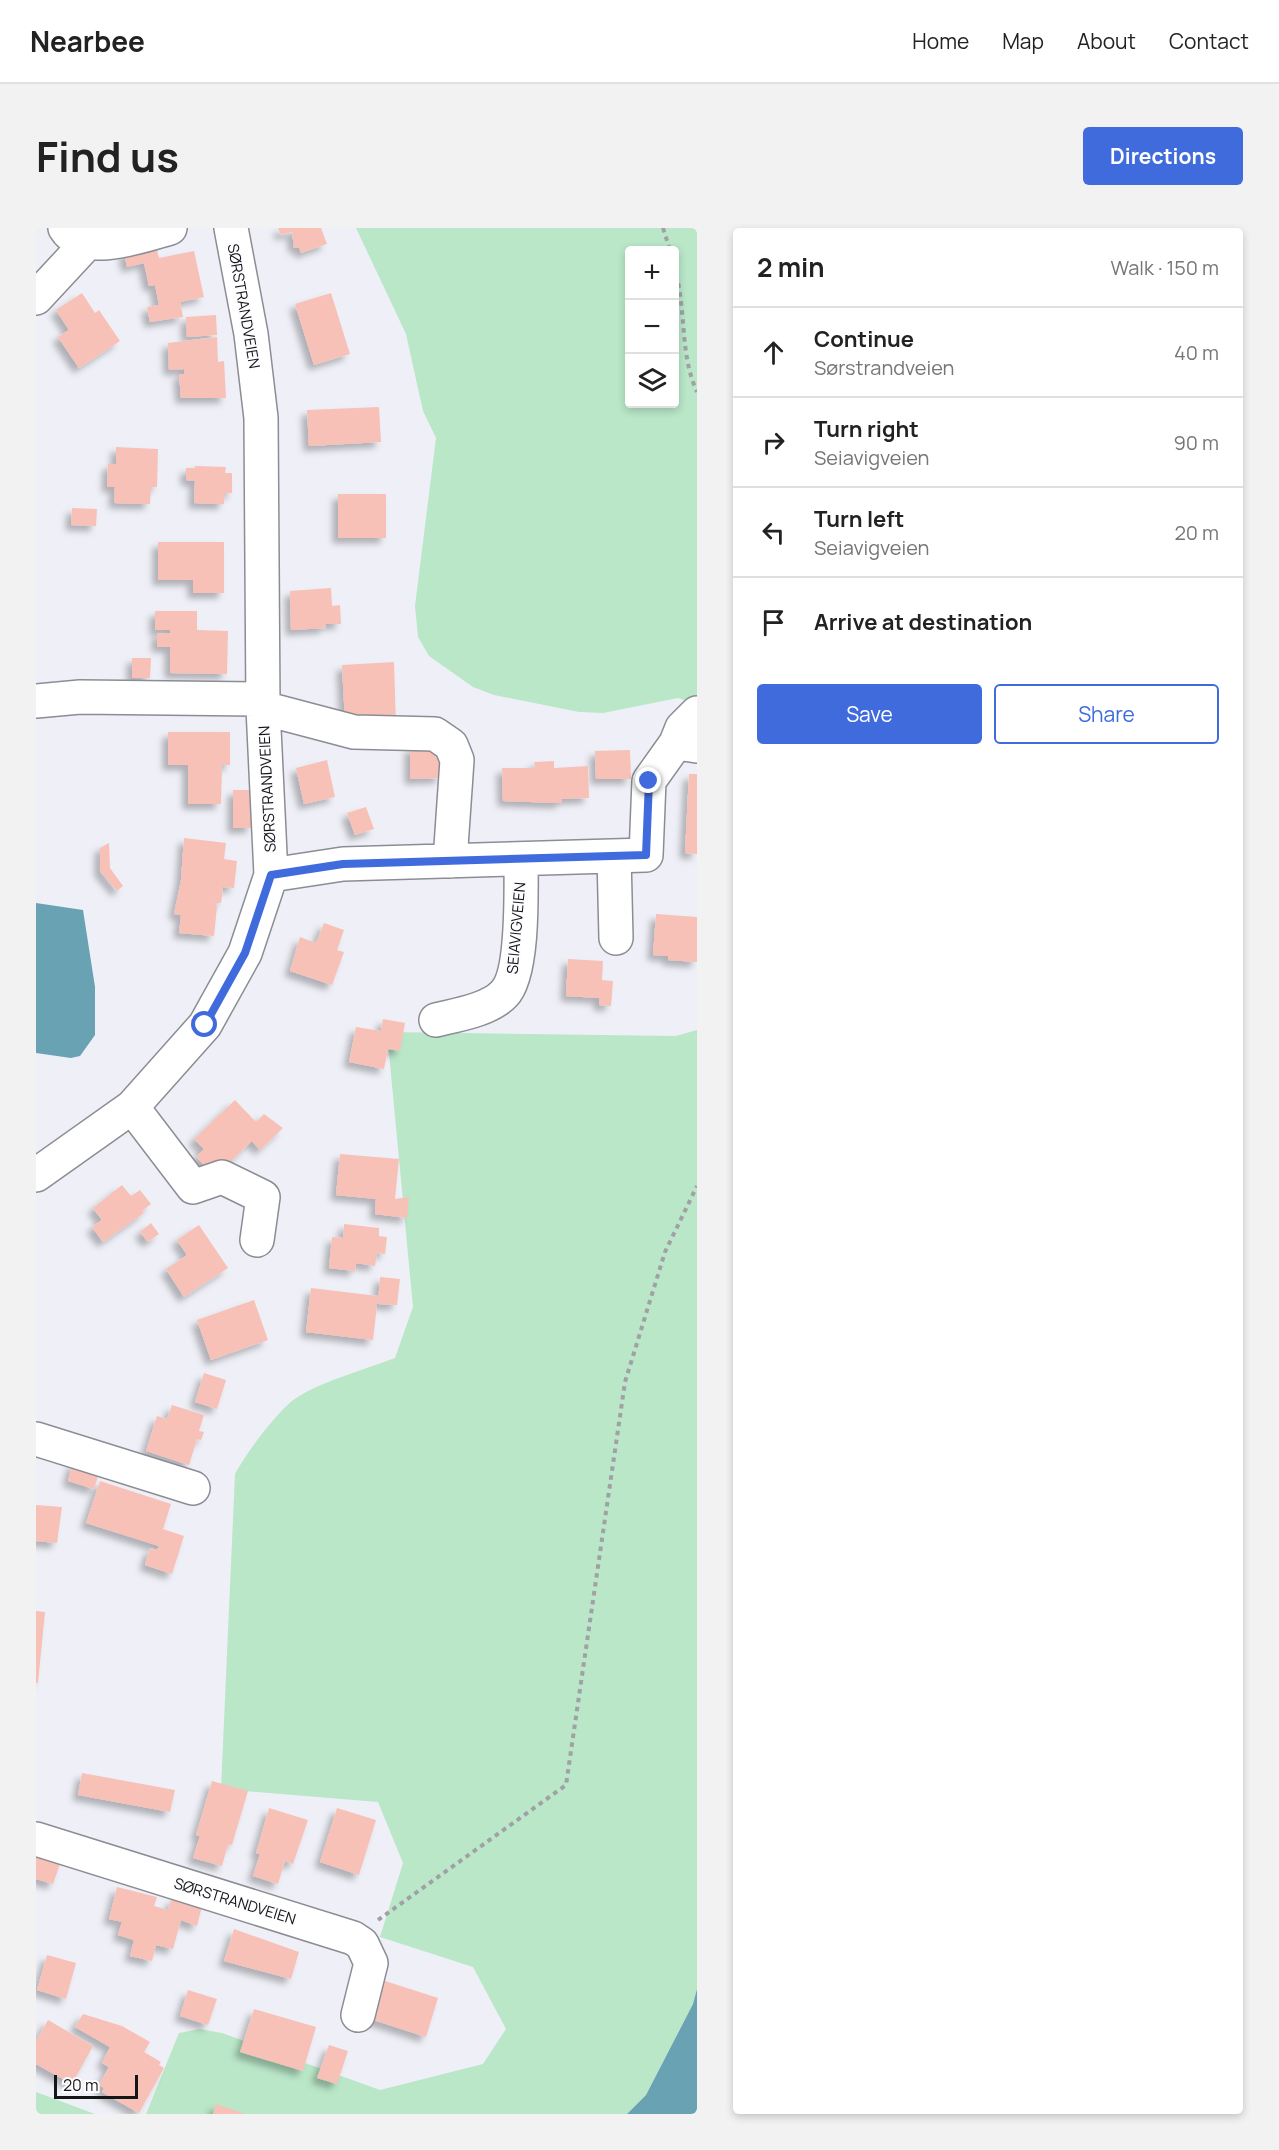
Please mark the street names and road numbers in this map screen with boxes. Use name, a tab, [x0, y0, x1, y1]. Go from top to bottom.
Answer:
street label: SØRSTRANDVEIEN	[223, 242, 265, 370]
street label: SØRSTRANDVEIEN	[253, 725, 281, 853]
street label: SEIAVIGVEIEN	[502, 881, 530, 975]
street label: SØRSTRANDVEIEN	[171, 1872, 299, 1930]

